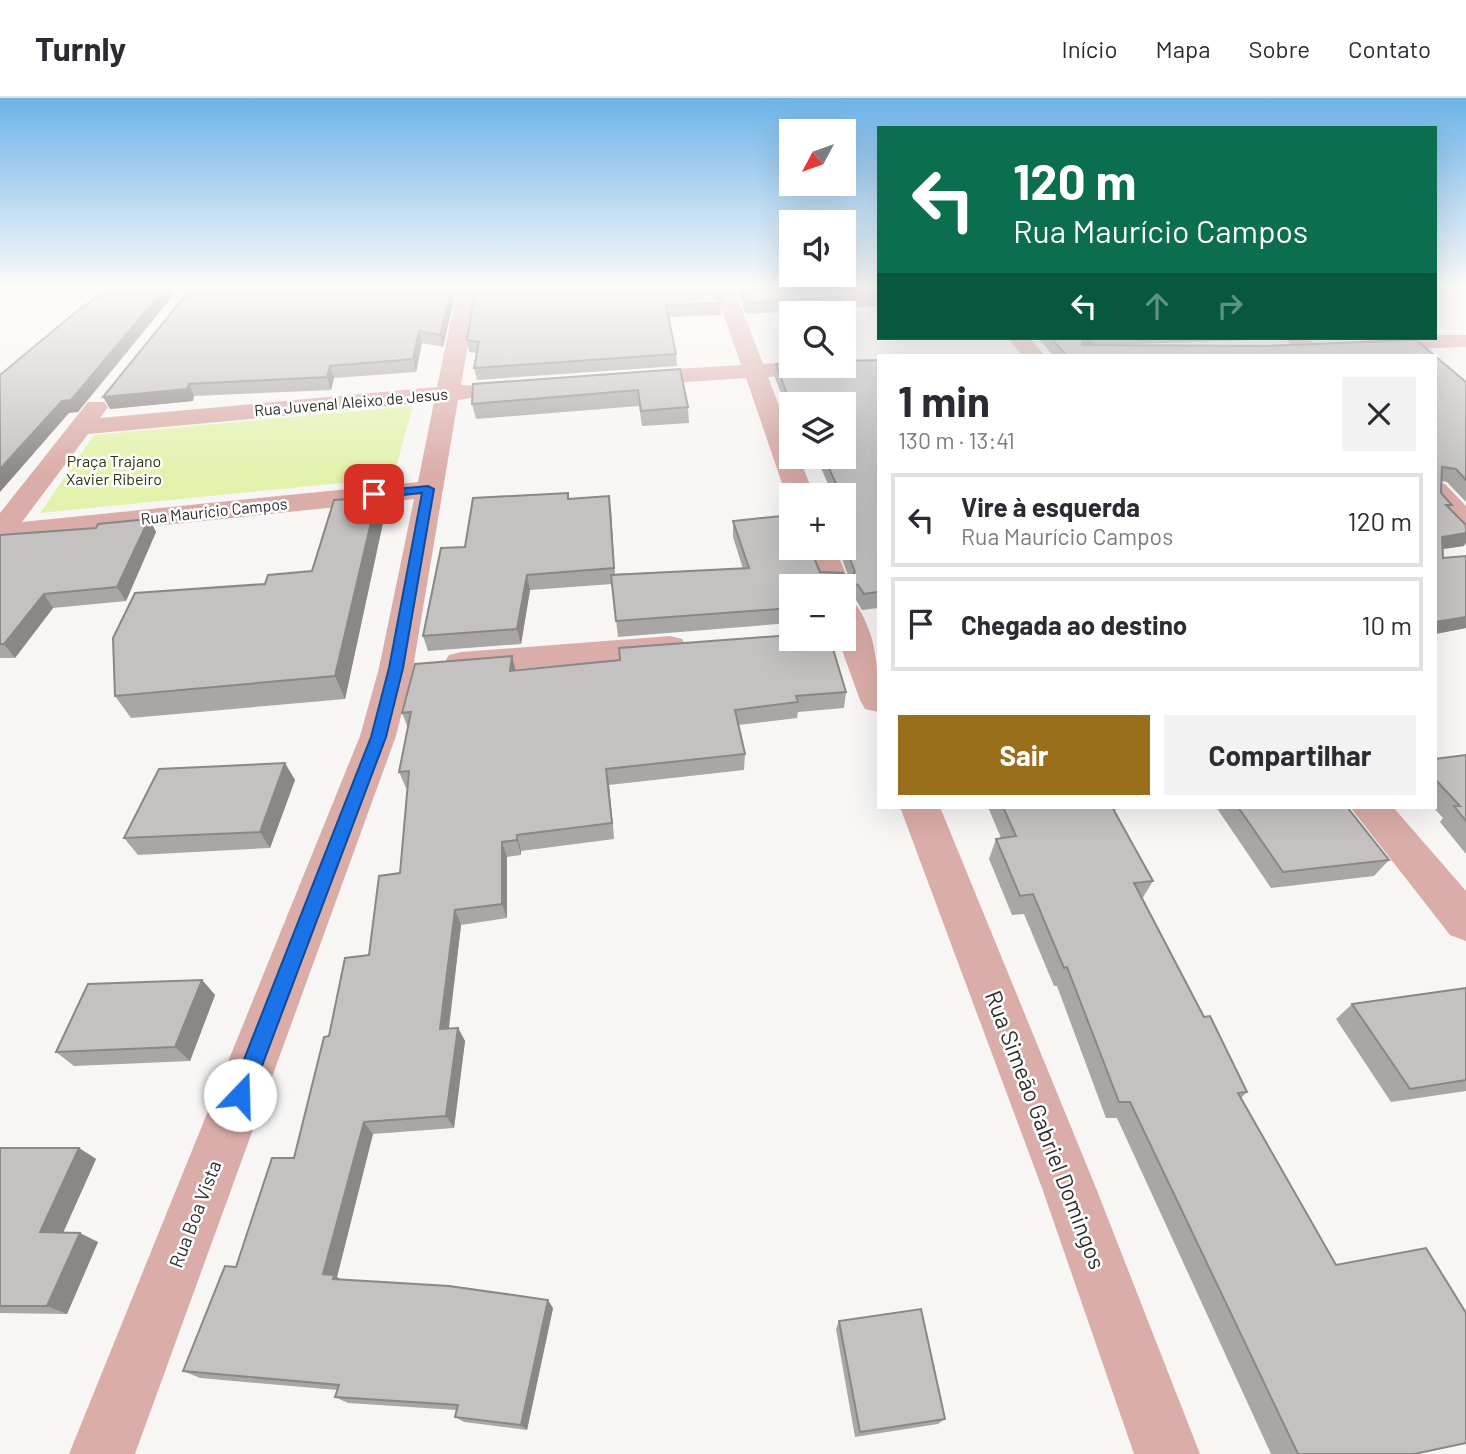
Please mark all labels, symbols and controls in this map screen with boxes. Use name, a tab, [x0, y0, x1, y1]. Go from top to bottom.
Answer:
text: Turnly	[35, 28, 126, 68]
text: Início	[1062, 34, 1118, 63]
text: Mapa	[1156, 34, 1210, 63]
text: Sobre	[1248, 34, 1310, 63]
text: Contato	[1348, 34, 1431, 63]
north arrow	[779, 119, 856, 196]
map controls	[779, 119, 856, 651]
text: 120 m	[1013, 151, 1136, 210]
icon: left	[898, 154, 989, 245]
button: sound	[779, 210, 856, 287]
text: Rua Maurício Campos	[1013, 211, 1308, 249]
icon: left	[1065, 287, 1103, 325]
icon: ahead	[1138, 287, 1176, 325]
icon: right	[1211, 287, 1249, 325]
button: search	[779, 301, 856, 378]
text: 1 min	[898, 375, 990, 425]
button: close	[1342, 377, 1416, 451]
street label: Rua Juvenal Aleixo de Jesus	[253, 384, 449, 419]
button: layers	[779, 392, 856, 469]
text: 130 m · 13:41	[898, 426, 1015, 454]
park label: Praça Trajano Xavier Ribeiro	[66, 451, 162, 488]
pin	[344, 464, 404, 524]
icon: arrive	[355, 475, 393, 513]
button: +	[779, 483, 856, 560]
text: Vire à esquerda	[961, 491, 1140, 522]
street label: Rua Maurício Campos	[140, 493, 288, 528]
icon: left	[902, 501, 940, 539]
text: 120 m	[1348, 505, 1412, 536]
text: Rua Maurício Campos	[961, 522, 1173, 550]
button: −	[779, 574, 856, 651]
icon: arrive	[902, 605, 940, 643]
text: Chegada ao destino	[961, 609, 1187, 640]
text: 10 m	[1362, 609, 1412, 640]
button: Sair	[898, 715, 1150, 795]
button: Compartilhar	[1164, 715, 1416, 795]
street label: Rua Simeão Gabriel Domingos	[980, 986, 1112, 1273]
position arrow	[203, 1058, 277, 1132]
street label: Rua Boa Vista	[164, 1157, 225, 1271]

